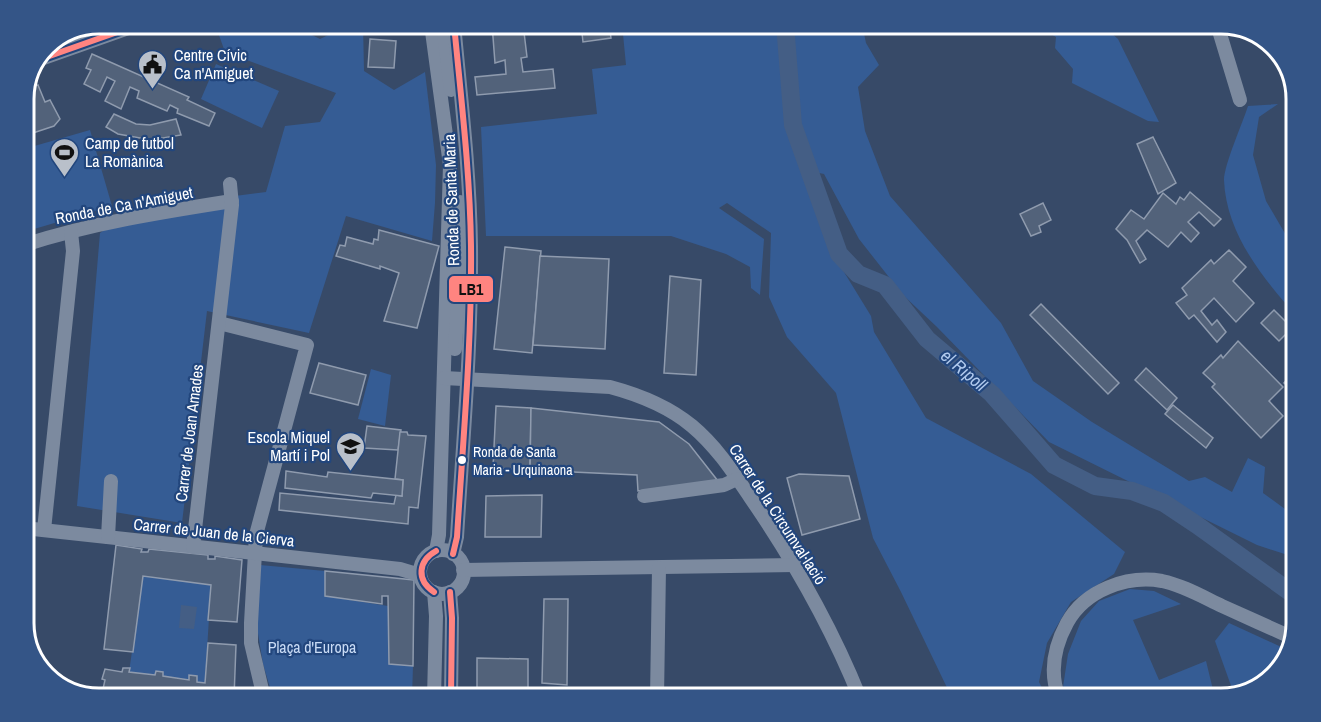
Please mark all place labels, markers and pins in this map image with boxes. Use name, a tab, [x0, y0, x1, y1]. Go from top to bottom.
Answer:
place label: Centre Cívic Ca n'Amiguet	[174, 44, 253, 84]
public building icon: Centre Cívic Ca n'Amiguet	[137, 48, 169, 90]
place label: Camp de futbol La Romànica	[85, 132, 174, 172]
sports icon: Camp de futbol La Romànica	[48, 136, 80, 178]
place label: Escola Miquel Martí i Pol	[248, 426, 330, 466]
school or university icon: Escola Miquel Martí i Pol	[335, 430, 367, 472]
place label: Ronda de Santa Maria - Urquinaona	[473, 443, 573, 479]
marker: Ronda de Santa Maria - Urquinaona	[456, 454, 468, 466]

